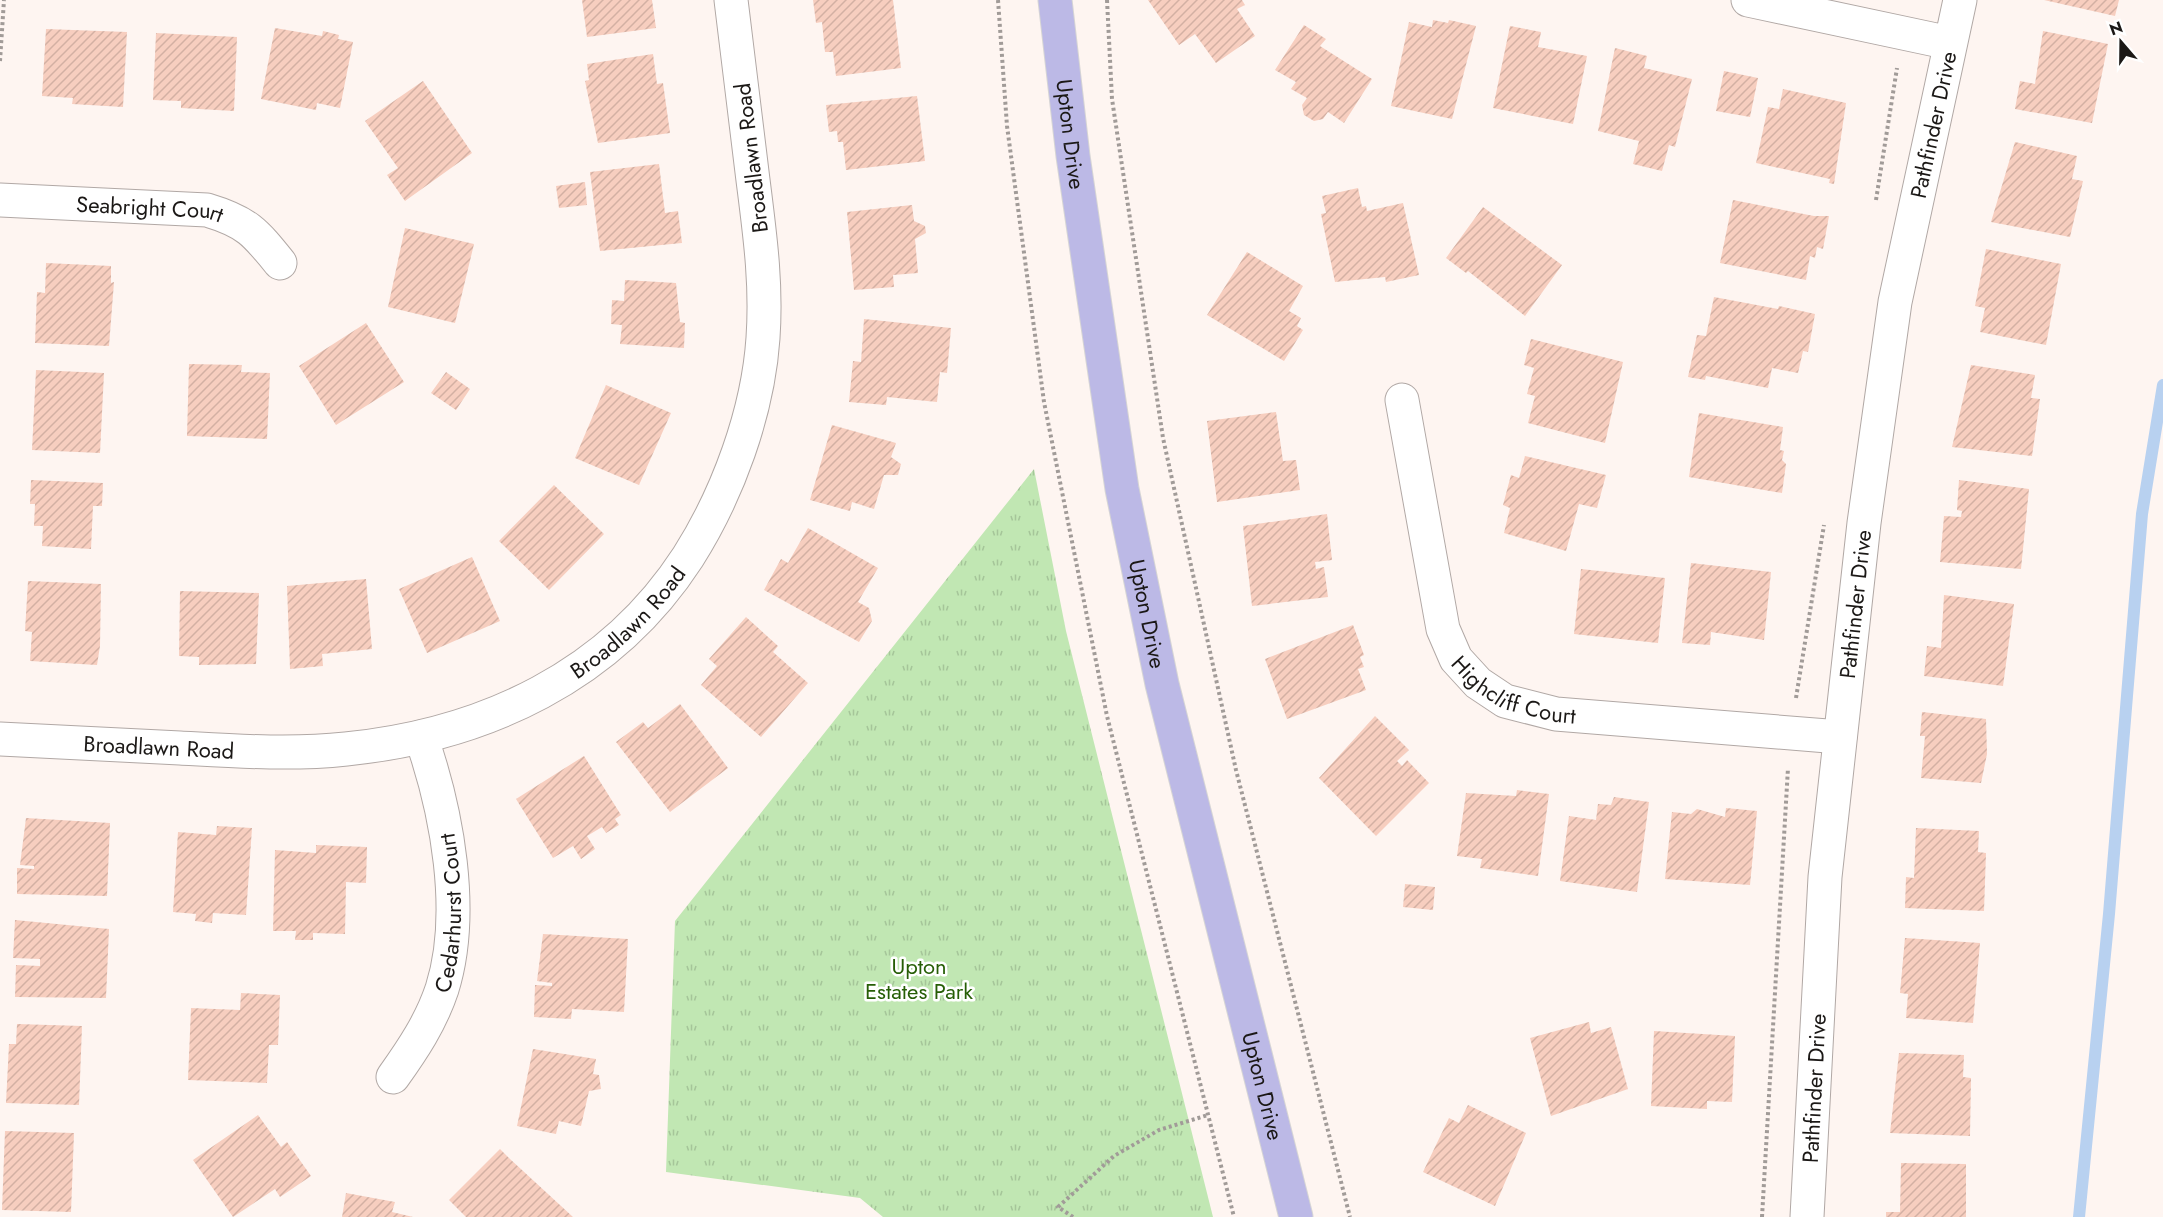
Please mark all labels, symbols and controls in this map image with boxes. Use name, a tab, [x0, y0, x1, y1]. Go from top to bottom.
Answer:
north arrow	[2091, 12, 2151, 72]
text: N	[2106, 15, 2126, 41]
street label: Pathfinder Drive	[1902, 48, 1964, 201]
street label: Upton Drive	[1048, 77, 1094, 191]
street label: Broadlawn Road	[726, 81, 776, 235]
street label: Seabright Court	[75, 188, 229, 230]
street label: Pathfinder Drive	[1831, 528, 1879, 680]
street label: Upton Drive	[1121, 556, 1174, 671]
street label: Broadlawn Road	[564, 559, 693, 686]
street label: Highcliff Court	[1444, 648, 1578, 732]
street label: Broadlawn Road	[83, 727, 235, 767]
street label: Cedarhurst Court	[426, 830, 469, 997]
park label: Upton Estates Park	[865, 950, 973, 1007]
street label: Pathfinder Drive	[1794, 1013, 1834, 1164]
street label: Upton Drive	[1234, 1028, 1292, 1143]

